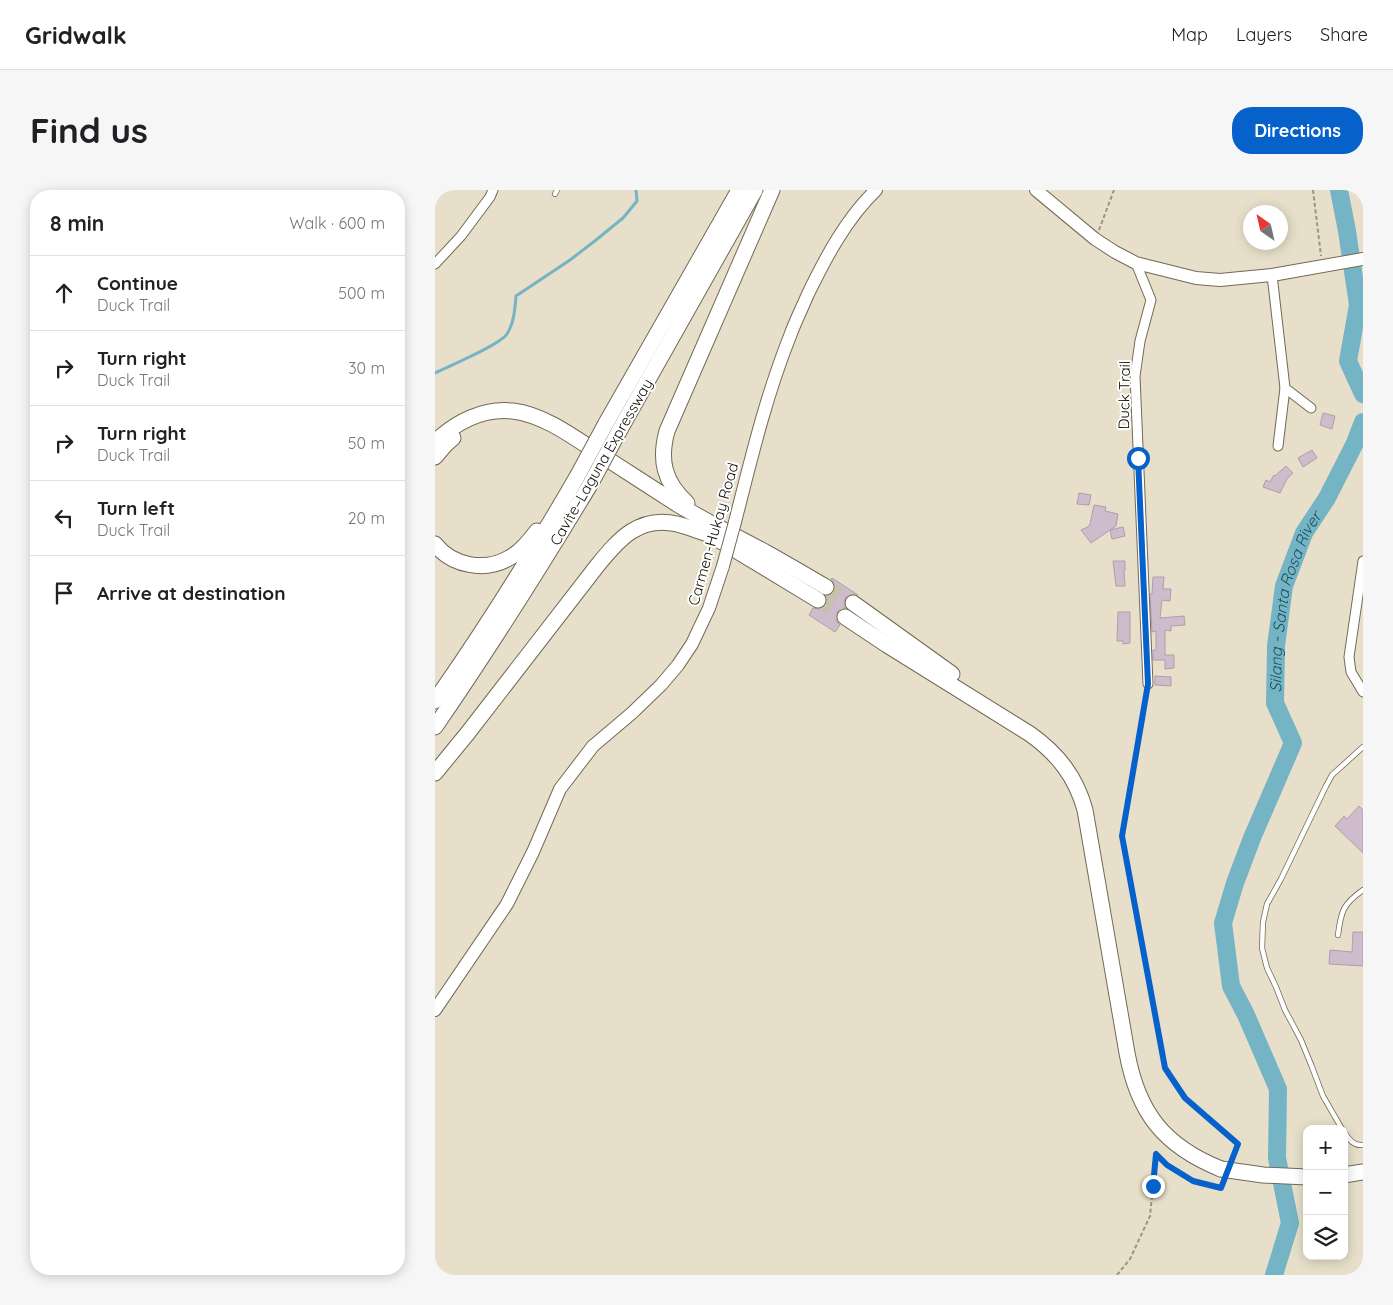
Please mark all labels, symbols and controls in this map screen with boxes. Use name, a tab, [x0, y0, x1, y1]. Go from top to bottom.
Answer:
text: Gridwalk	[25, 20, 127, 50]
text: Map	[1171, 23, 1208, 46]
text: Layers	[1236, 23, 1292, 46]
text: Share	[1320, 23, 1368, 46]
button: Directions	[1232, 107, 1363, 154]
text: Find us	[30, 108, 148, 152]
north arrow	[1243, 205, 1288, 250]
text: 8 min	[50, 210, 104, 236]
text: Walk · 600 m	[289, 213, 385, 233]
text: Continue	[97, 271, 178, 295]
icon: ahead	[50, 279, 78, 307]
text: 500 m	[338, 283, 385, 303]
text: Duck Trail	[97, 295, 170, 315]
text: Turn right	[97, 346, 186, 370]
icon: right	[50, 354, 78, 382]
text: 30 m	[348, 358, 385, 378]
street label: Duck Trail	[1114, 360, 1134, 430]
text: Duck Trail	[97, 370, 170, 390]
street label: Cavite–Laguna Expressway	[545, 375, 657, 549]
text: Turn right	[97, 421, 186, 445]
icon: right	[50, 429, 78, 457]
text: 50 m	[348, 433, 385, 453]
text: Duck Trail	[97, 445, 170, 465]
route start	[1127, 447, 1150, 470]
street label: Carmen-Hukay Road	[684, 460, 742, 608]
text: Turn left	[97, 496, 175, 520]
icon: left	[50, 504, 78, 532]
water label: Silang - Santa Rosa River	[1265, 506, 1326, 693]
text: 20 m	[348, 508, 385, 528]
text: Duck Trail	[97, 520, 170, 540]
icon: arrive	[50, 579, 78, 607]
text: Arrive at destination	[97, 581, 286, 605]
map controls	[1303, 1125, 1348, 1260]
button: +	[1303, 1125, 1348, 1170]
button: −	[1303, 1170, 1348, 1215]
route end	[1142, 1175, 1165, 1198]
button: layers	[1303, 1215, 1348, 1260]

